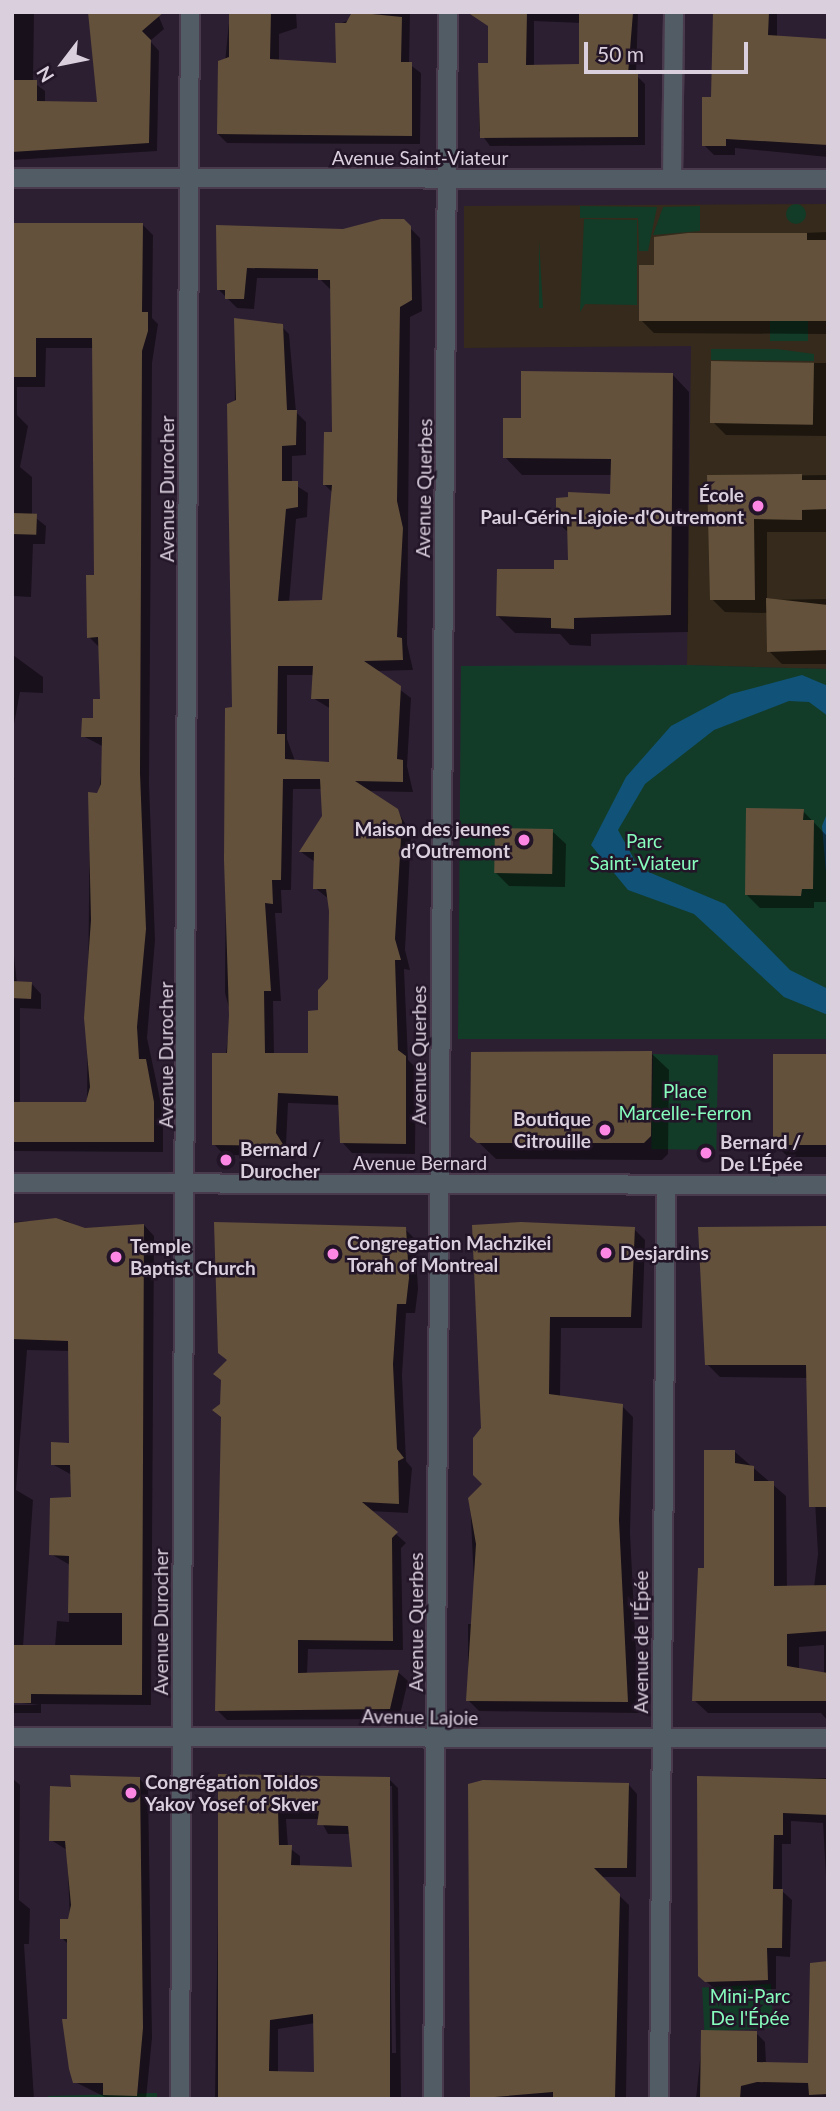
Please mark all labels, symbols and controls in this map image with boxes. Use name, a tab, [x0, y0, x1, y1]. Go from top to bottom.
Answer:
north arrow	[28, 28, 98, 98]
scale bar	[588, 28, 752, 72]
text: 50 m	[597, 41, 644, 66]
text: N	[31, 62, 58, 87]
street label: Avenue Saint-Viateur	[332, 147, 508, 169]
street label: Avenue Durocher	[156, 416, 178, 562]
street label: Avenue Querbes	[411, 418, 437, 558]
place label: École Paul-Gérin-Lajoie-d'Outremont	[480, 484, 744, 528]
marker: École Paul-Gérin-Lajoie-d'Outremont	[750, 498, 766, 514]
place label: Maison des jeunes d’Outremont	[354, 818, 510, 862]
park label: Parc Saint-Viateur	[590, 830, 698, 874]
marker: Maison des jeunes d’Outremont	[516, 832, 532, 848]
street label: Avenue Durocher	[155, 982, 177, 1128]
street label: Avenue Querbes	[408, 985, 430, 1125]
park label: Place Marcelle-Ferron	[618, 1080, 752, 1124]
place label: Boutique Citrouille	[513, 1108, 591, 1152]
marker: Boutique Citrouille	[597, 1122, 613, 1138]
place label: Bernard / De L'Épée	[720, 1131, 803, 1175]
place label: Bernard / Durocher	[240, 1138, 321, 1182]
marker: Bernard / De L'Épée	[698, 1145, 714, 1161]
marker: Bernard / Durocher	[218, 1152, 234, 1168]
street label: Avenue Bernard	[353, 1152, 487, 1174]
place label: Congregation Machzikei Torah of Montreal	[347, 1232, 551, 1276]
place label: Temple Baptist Church	[130, 1235, 256, 1279]
place label: Desjardins	[620, 1242, 709, 1264]
marker: Desjardins	[598, 1245, 614, 1261]
marker: Congregation Machzikei Torah of Montreal	[325, 1246, 341, 1262]
marker: Temple Baptist Church	[108, 1249, 124, 1265]
street label: Avenue Durocher	[150, 1549, 172, 1695]
street label: Avenue Querbes	[405, 1552, 427, 1692]
street label: Avenue de l'Épée	[630, 1570, 652, 1714]
street label: Avenue Lajoie	[361, 1705, 479, 1729]
place label: Congrégation Toldos Yakov Yosef of Skver	[145, 1771, 320, 1815]
marker: Congrégation Toldos Yakov Yosef of Skver	[123, 1785, 139, 1801]
park label: Mini-Parc De l'Épée	[710, 1985, 790, 2029]

